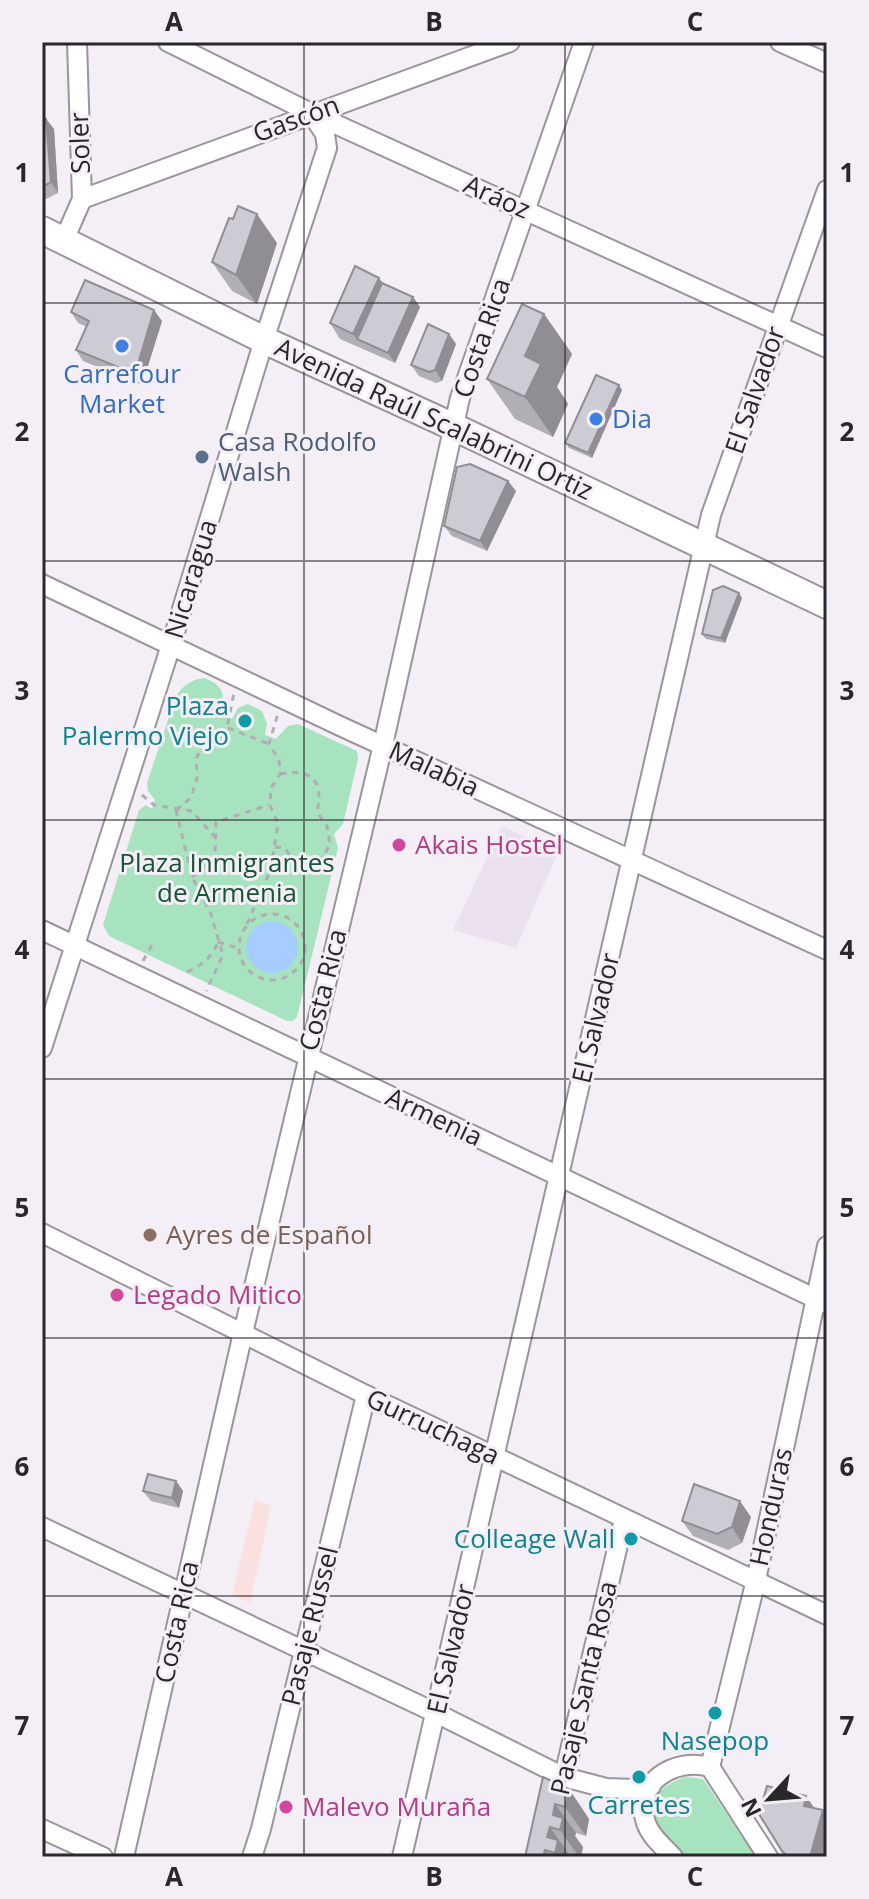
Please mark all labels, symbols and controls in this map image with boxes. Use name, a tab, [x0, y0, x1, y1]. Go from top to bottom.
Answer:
text: A	[165, 3, 183, 39]
text: B	[425, 3, 443, 39]
text: C	[687, 3, 703, 39]
street label: Gascón	[247, 86, 344, 150]
street label: Soler	[60, 111, 98, 174]
text: 1	[15, 154, 29, 190]
text: 1	[840, 154, 854, 190]
street label: Aráoz	[458, 166, 536, 227]
street label: Costa Rica	[444, 273, 518, 402]
street label: El Salvador	[715, 321, 793, 458]
street label: Avenida Raúl Scalabrini Ortiz	[270, 328, 599, 508]
marker: Carrefour Market	[113, 337, 131, 355]
place label: Carrefour Market	[63, 355, 181, 421]
place label: Dia	[612, 400, 652, 436]
marker: Dia	[587, 410, 605, 428]
text: 2	[15, 413, 30, 449]
text: 2	[840, 413, 855, 449]
place label: Casa Rodolfo Walsh	[218, 423, 377, 489]
marker: Casa Rodolfo Walsh	[193, 448, 211, 466]
street label: Nicaragua	[155, 515, 225, 643]
text: 3	[15, 672, 29, 708]
text: 3	[840, 672, 854, 708]
place label: Plaza Palermo Viejo	[62, 687, 229, 753]
marker: Plaza Palermo Viejo	[236, 712, 254, 730]
street label: Malabia	[383, 732, 485, 805]
place label: Akais Hostel	[415, 826, 563, 862]
marker: Akais Hostel	[390, 836, 408, 854]
park label: Plaza Inmigrantes de Armenia	[119, 844, 335, 910]
street label: Costa Rica	[290, 925, 355, 1054]
text: 4	[15, 931, 30, 967]
text: 4	[840, 931, 855, 967]
street label: El Salvador	[563, 949, 628, 1086]
street label: Armenia	[380, 1078, 489, 1154]
text: 5	[15, 1189, 29, 1225]
text: 5	[840, 1189, 854, 1225]
place label: Ayres de Español	[166, 1216, 372, 1252]
marker: Ayres de Español	[141, 1226, 159, 1244]
place label: Legado Mitico	[133, 1276, 302, 1312]
marker: Legado Mitico	[108, 1286, 126, 1304]
street label: Gurruchaga	[361, 1379, 506, 1473]
street label: Honduras	[740, 1444, 800, 1569]
text: 6	[15, 1448, 30, 1484]
text: 6	[840, 1448, 855, 1484]
place label: Colleage Wall	[454, 1520, 615, 1556]
marker: Colleage Wall	[622, 1530, 640, 1548]
street label: Pasaje Russel	[272, 1542, 346, 1709]
street label: Costa Rica	[145, 1557, 207, 1686]
street label: Pasaje Santa Rosa	[541, 1577, 625, 1798]
street label: El Salvador	[418, 1580, 483, 1717]
marker: Nasepop	[706, 1704, 724, 1722]
text: 7	[15, 1707, 30, 1743]
text: 7	[840, 1707, 855, 1743]
place label: Nasepop	[661, 1722, 769, 1758]
north arrow	[729, 1759, 809, 1839]
marker: Carretes	[630, 1768, 648, 1786]
place label: Carretes	[588, 1786, 690, 1822]
place label: Malevo Muraña	[302, 1788, 491, 1824]
text: N	[733, 1794, 768, 1823]
marker: Malevo Muraña	[277, 1798, 295, 1816]
text: A	[165, 1858, 183, 1894]
text: B	[425, 1858, 443, 1894]
text: C	[687, 1858, 703, 1894]

